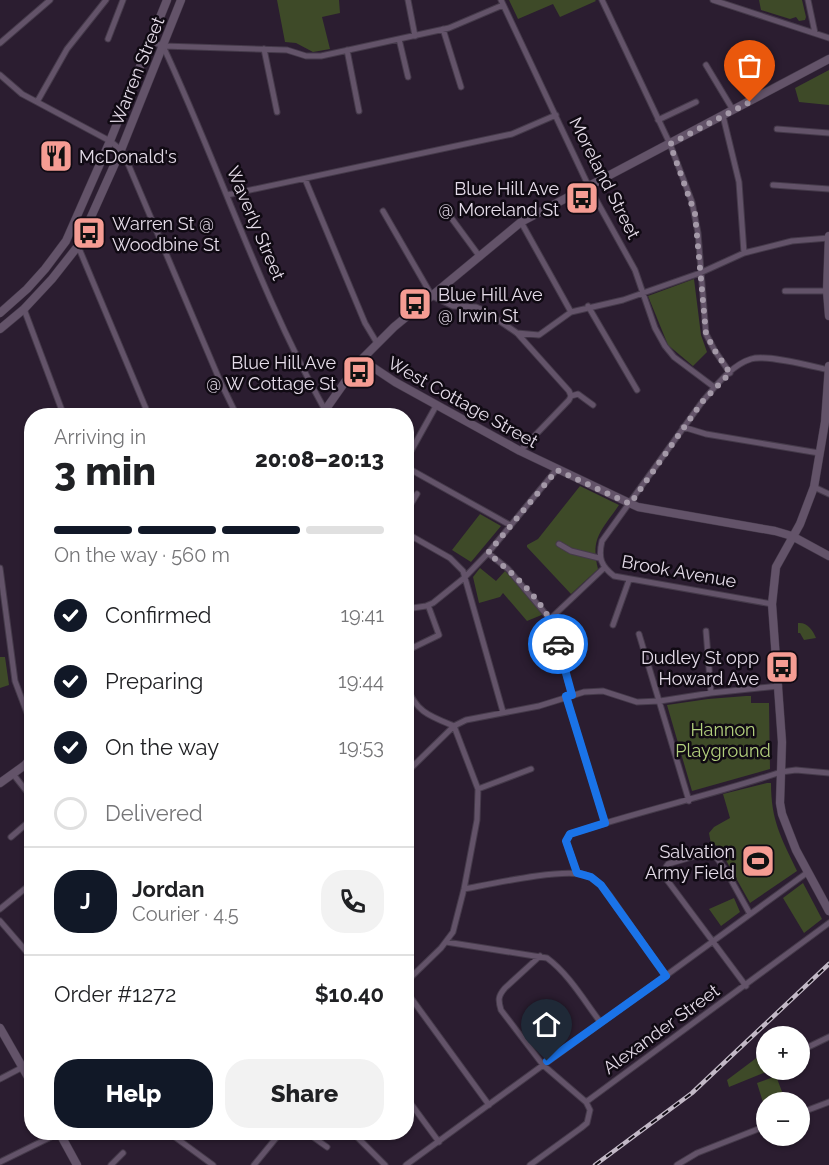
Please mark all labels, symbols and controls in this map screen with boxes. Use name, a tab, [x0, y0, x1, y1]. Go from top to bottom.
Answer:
street label: Warren Street	[106, 13, 168, 129]
pin	[724, 40, 775, 102]
icon: bag	[733, 49, 766, 82]
street label: Moreland Street	[565, 114, 645, 242]
restaurant icon: McDonald's	[38, 138, 74, 174]
place label: McDonald's	[79, 146, 177, 167]
street label: Waverly Street	[223, 163, 289, 283]
place label: Blue Hill Ave @ Moreland St	[439, 178, 559, 220]
bus stop icon: Blue Hill Ave @ Moreland St	[564, 180, 600, 216]
place label: Warren St @ Woodbine St	[112, 213, 220, 255]
bus stop icon: Warren St @ Woodbine St	[71, 215, 107, 251]
place label: Blue Hill Ave @ Irwin St	[438, 284, 543, 326]
bus stop icon: Blue Hill Ave @ Irwin St	[397, 286, 433, 322]
place label: Blue Hill Ave @ W Cottage St	[206, 352, 336, 394]
street label: West Cottage Street	[384, 352, 542, 452]
bus stop icon: Blue Hill Ave @ W Cottage St	[341, 354, 377, 390]
text: Arriving in	[54, 425, 146, 449]
text: 20:08–20:13	[255, 446, 384, 472]
text: 3 min	[54, 448, 156, 494]
text: On the way · 560 m	[54, 543, 230, 567]
street label: Brook Avenue	[620, 551, 738, 592]
icon: check	[54, 599, 87, 632]
text: Confirmed	[105, 602, 212, 628]
text: 19:41	[340, 603, 384, 627]
courier	[528, 614, 588, 674]
icon: car	[542, 628, 575, 661]
place label: Dudley St opp Howard Ave	[641, 647, 759, 689]
bus stop icon: Dudley St opp Howard Ave	[764, 649, 800, 685]
icon: check	[54, 665, 87, 698]
text: Preparing	[105, 668, 203, 694]
text: 19:44	[338, 669, 384, 693]
park label: Hannon Playground	[675, 719, 771, 761]
icon: check	[54, 731, 87, 764]
text: On the way	[105, 734, 219, 760]
text: 19:53	[338, 735, 384, 759]
text: Delivered	[105, 800, 203, 826]
place label: Salvation Army Field	[645, 841, 735, 883]
sports icon: Salvation Army Field	[740, 843, 776, 879]
button: phone	[321, 870, 384, 933]
text: Jordan	[132, 876, 204, 902]
text: J	[80, 888, 91, 914]
text: Courier · 4.5	[132, 902, 239, 926]
street label: Alexander Street	[599, 980, 723, 1078]
text: Order #1272	[54, 981, 176, 1007]
text: $10.40	[315, 981, 384, 1007]
pin	[521, 999, 572, 1061]
icon: home	[530, 1008, 563, 1041]
map controls	[756, 1026, 810, 1146]
button: +	[756, 1026, 810, 1080]
button: Help	[54, 1059, 213, 1128]
button: Share	[225, 1059, 384, 1128]
button: −	[756, 1092, 810, 1146]

